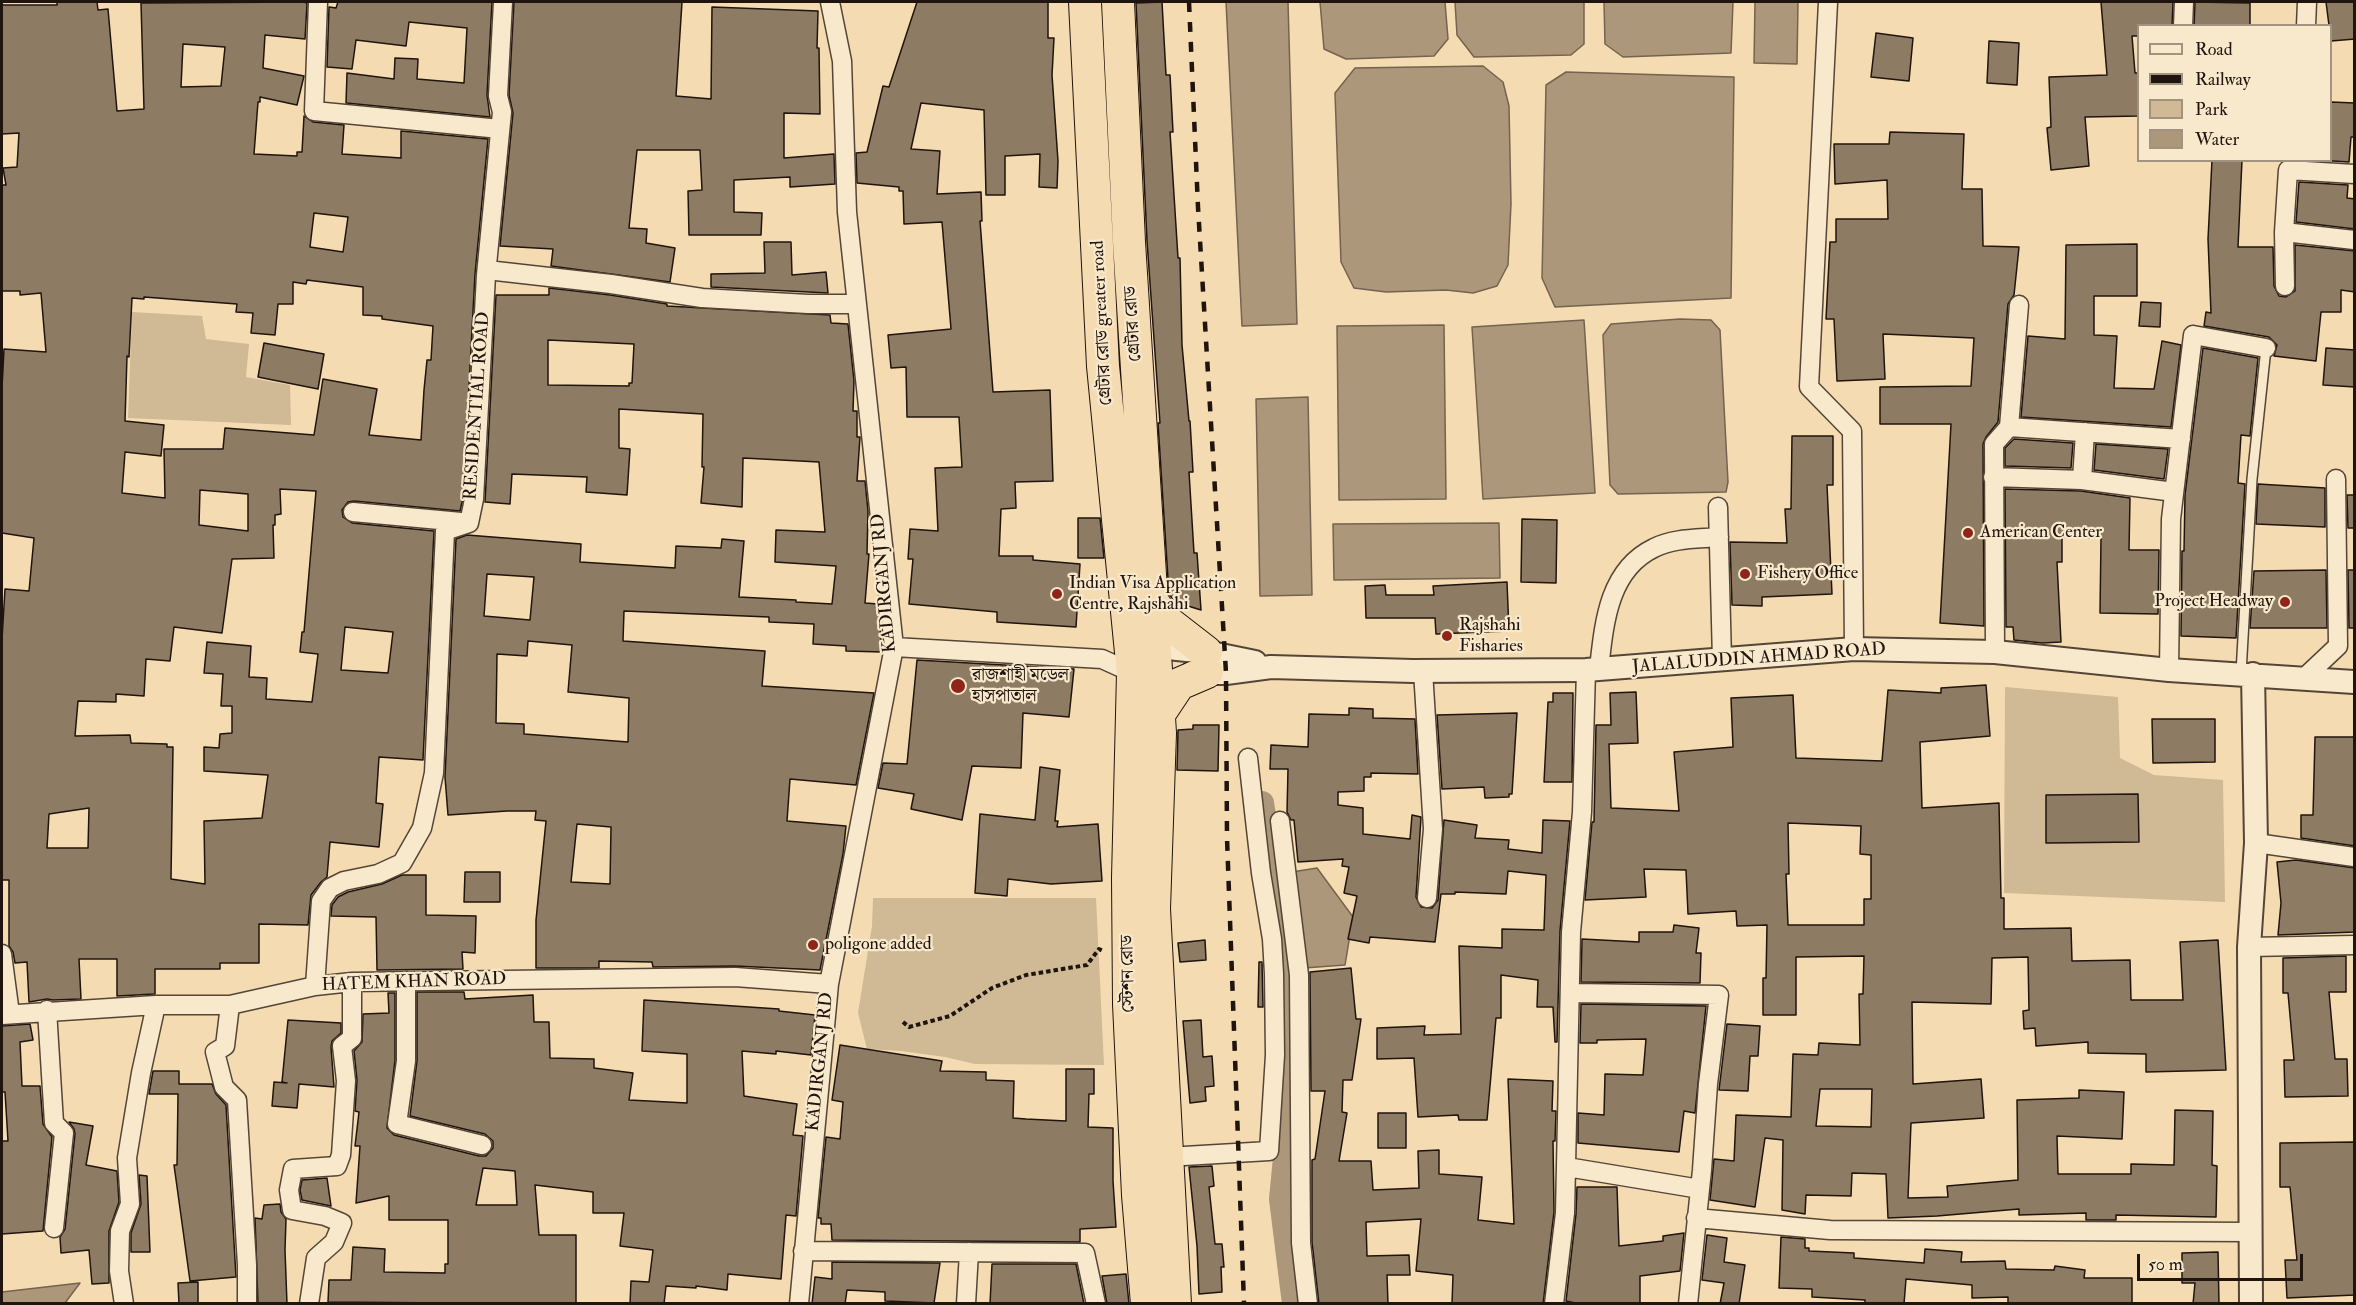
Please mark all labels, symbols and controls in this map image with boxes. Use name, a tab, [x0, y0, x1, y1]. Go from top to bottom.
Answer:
legend	[2137, 24, 2332, 162]
text: Road	[2195, 38, 2233, 61]
text: Railway	[2195, 68, 2251, 91]
text: Park	[2195, 98, 2228, 121]
text: Water	[2195, 128, 2239, 151]
street label: গ্রেটার রোড greater road	[1088, 240, 1118, 406]
street label: গ্রেটার রোড	[1121, 286, 1147, 362]
street label: RESIDENTIAL ROAD	[461, 311, 495, 501]
street label: KADIRGANJ RD	[868, 512, 902, 654]
place label: American Center	[1980, 522, 2102, 544]
marker: American Center	[1961, 526, 1975, 540]
place label: Fishery Office	[1757, 563, 1858, 585]
marker: Fishery Office	[1738, 567, 1752, 581]
place label: Indian Visa Application Centre, Rajshahi	[1069, 573, 1236, 616]
marker: Indian Visa Application Centre, Rajshahi	[1050, 587, 1064, 601]
place label: Project Headway	[2154, 591, 2273, 613]
marker: Project Headway	[2278, 595, 2292, 609]
place label: Rajshahi Fisharies	[1459, 615, 1523, 658]
marker: Rajshahi Fisharies	[1440, 629, 1454, 643]
street label: JALALUDDIN AHMAD ROAD	[1632, 639, 1886, 679]
place label: রাজশাহী মডেল হাসপাতাল	[972, 665, 1069, 708]
marker: রাজশাহী মডেল হাসপাতাল	[949, 677, 967, 695]
place label: poligone added	[825, 934, 932, 956]
street label: স্টেশন রোড	[1118, 935, 1140, 1013]
marker: poligone added	[806, 938, 820, 952]
street label: HATEM KHAN ROAD	[321, 969, 507, 997]
street label: KADIRGANJ RD	[803, 991, 839, 1133]
scale bar	[2140, 1242, 2306, 1280]
text: 50 m	[2148, 1253, 2183, 1276]

